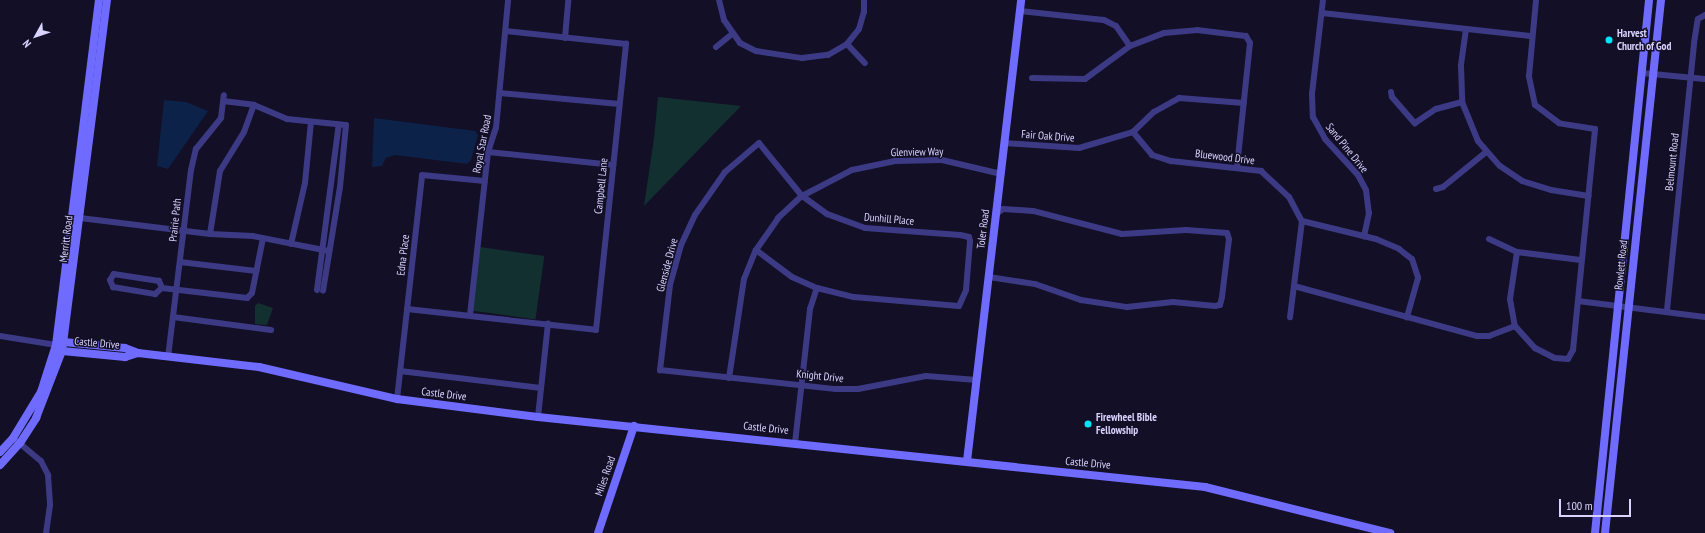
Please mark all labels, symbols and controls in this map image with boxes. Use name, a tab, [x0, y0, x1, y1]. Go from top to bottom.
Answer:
north arrow	[16, 16, 56, 56]
place label: Harvest Church of God	[1617, 27, 1671, 53]
marker: Harvest Church of God	[1604, 35, 1614, 45]
text: N	[20, 37, 34, 50]
street label: Royal Star Road	[470, 114, 494, 174]
street label: Sand Pine Drive	[1323, 121, 1371, 175]
street label: Fair Oak Drive	[1021, 128, 1075, 144]
street label: Belmount Road	[1662, 133, 1682, 191]
street label: Glenview Way	[890, 145, 944, 159]
street label: Bluewood Drive	[1194, 147, 1256, 167]
street label: Campbell Lane	[591, 157, 611, 215]
street label: Prairie Path	[166, 198, 184, 242]
street label: Toler Road	[974, 208, 992, 250]
street label: Dunhill Place	[863, 210, 915, 228]
street label: Merritt Road	[57, 215, 75, 263]
street label: Edna Place	[394, 234, 412, 276]
street label: Glenside Drive	[653, 237, 681, 293]
street label: Rowlett Road	[1612, 239, 1630, 291]
street label: Castle Drive	[74, 334, 120, 352]
street label: Knight Drive	[796, 367, 844, 385]
street label: Castle Drive	[421, 385, 467, 403]
place label: Firewheel Bible Fellowship	[1096, 411, 1157, 437]
street label: Castle Drive	[743, 419, 789, 437]
marker: Firewheel Bible Fellowship	[1083, 419, 1093, 429]
street label: Miles Road	[592, 454, 618, 498]
street label: Castle Drive	[1065, 454, 1111, 472]
scale bar	[1561, 491, 1633, 517]
text: 100 m	[1566, 498, 1593, 513]

